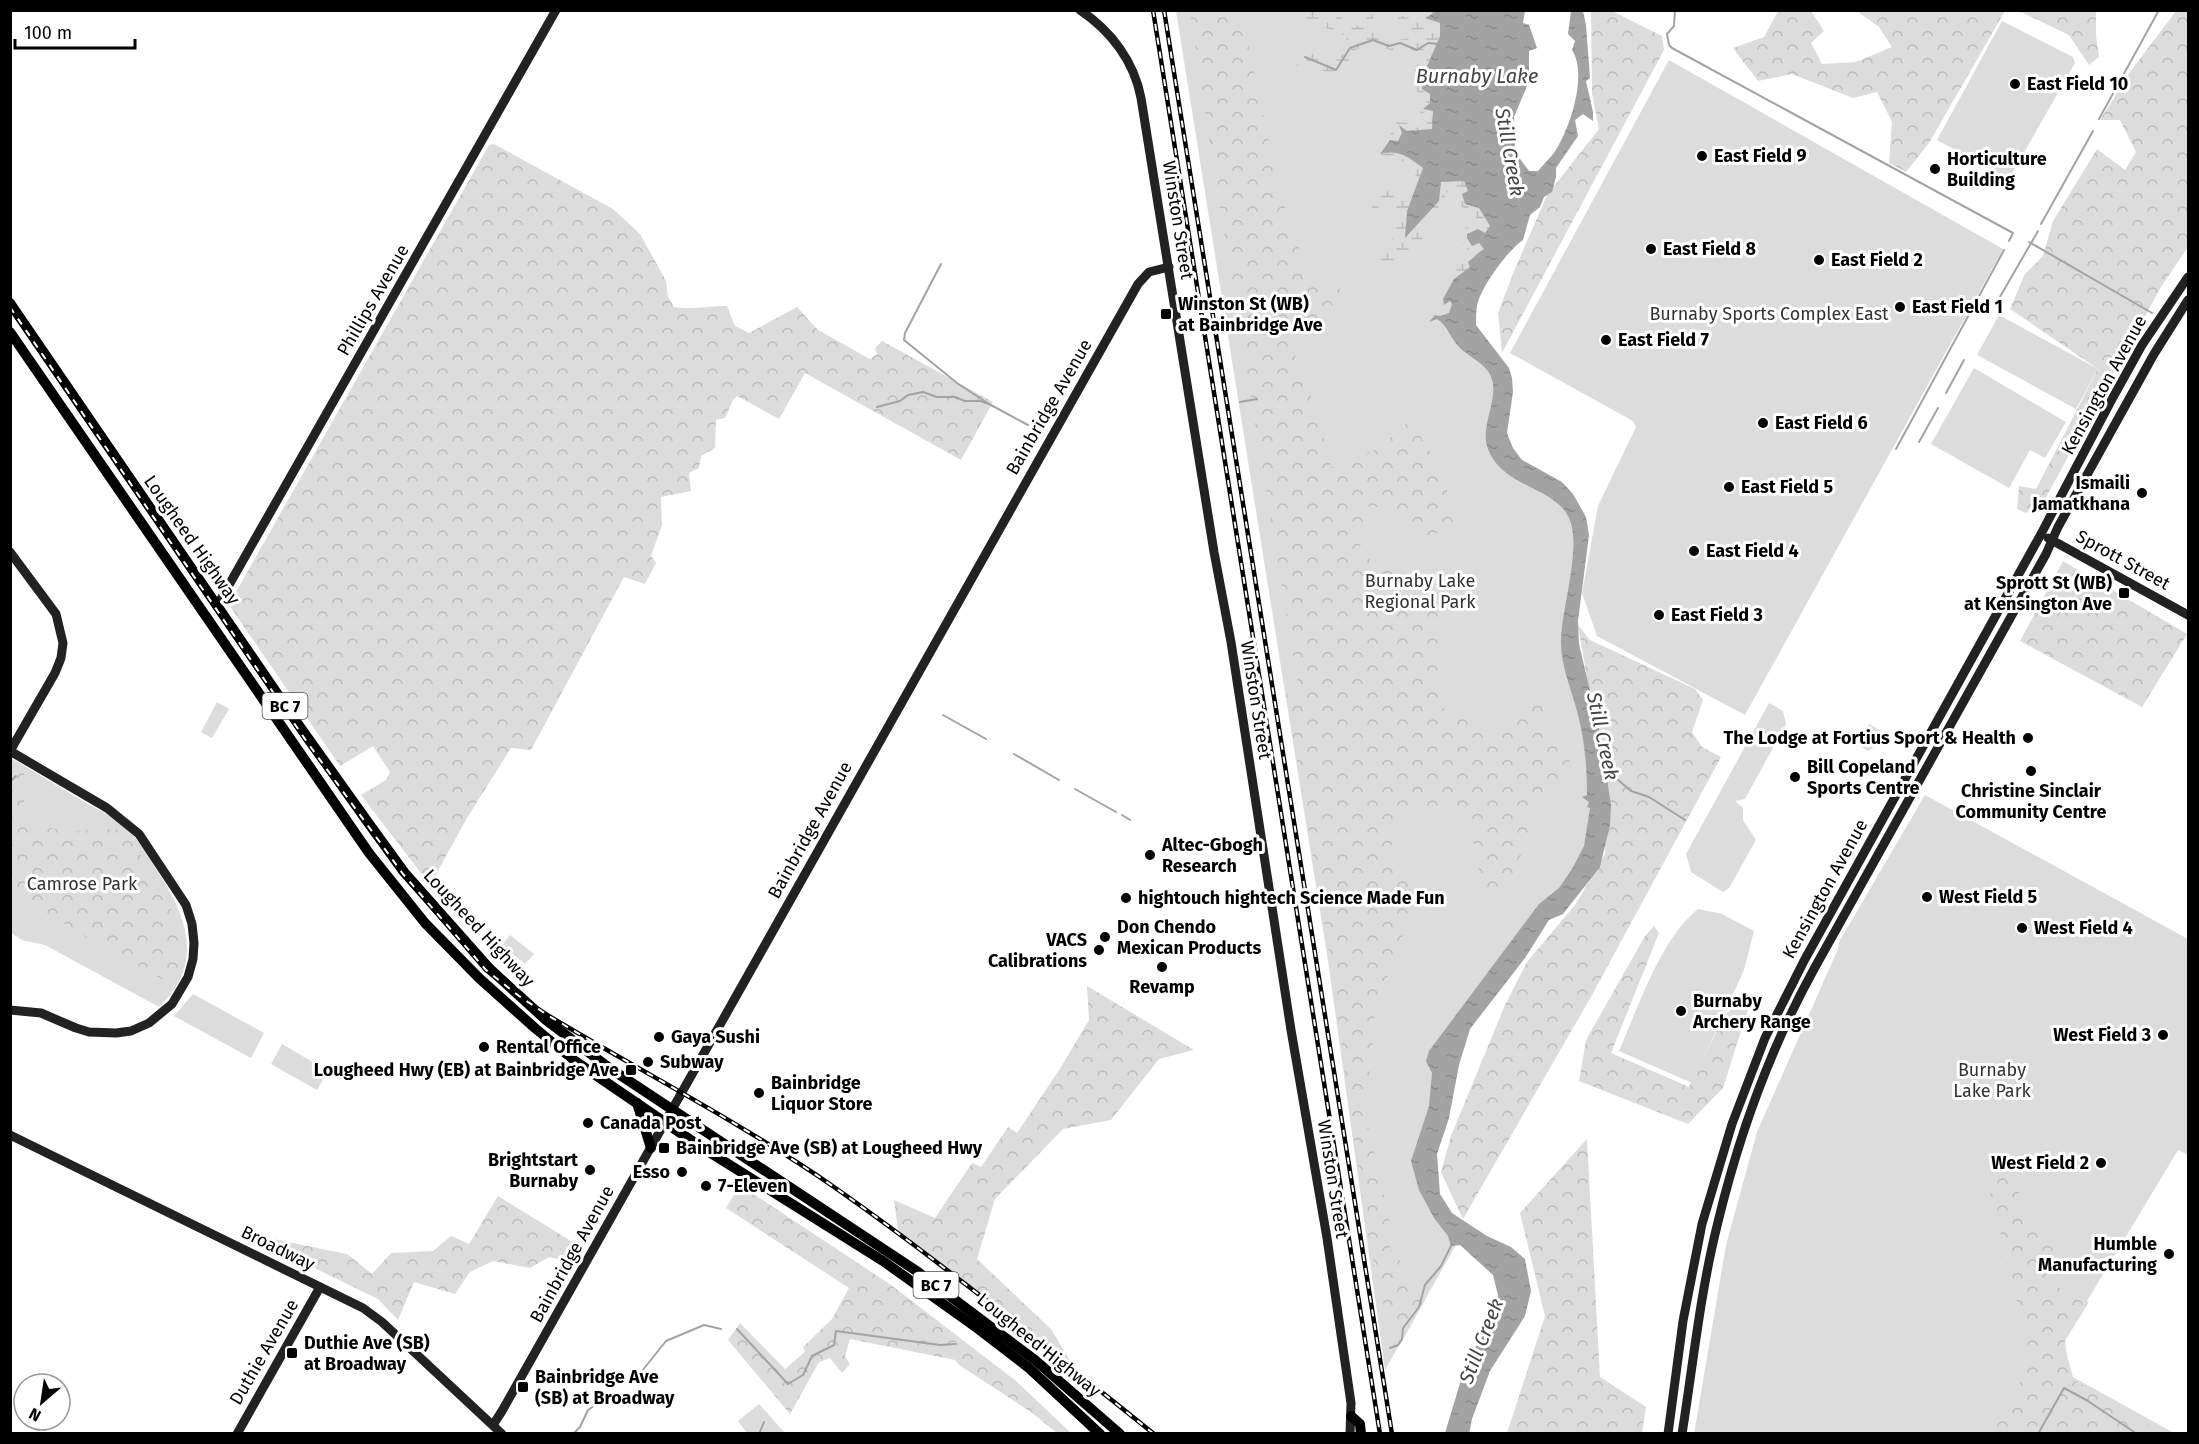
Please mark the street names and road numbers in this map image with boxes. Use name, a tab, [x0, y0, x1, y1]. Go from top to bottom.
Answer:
street label: Winston Street	[1158, 159, 1198, 281]
street label: Phillips Avenue	[332, 240, 414, 360]
street label: Kensington Avenue	[2057, 311, 2151, 459]
street label: Bainbridge Avenue	[1001, 335, 1097, 479]
street label: Lougheed Highway	[139, 471, 245, 609]
street label: Sprott Street	[2072, 525, 2174, 595]
street label: Winston Street	[1236, 639, 1276, 761]
road number: BC 7	[262, 693, 308, 719]
street label: Bainbridge Avenue	[763, 758, 857, 902]
street label: Kensington Avenue	[1778, 815, 1872, 963]
street label: Lougheed Highway	[419, 865, 539, 992]
street label: Winston Street	[1313, 1118, 1353, 1240]
street label: Bainbridge Avenue	[525, 1182, 619, 1326]
street label: Broadway	[238, 1221, 319, 1275]
road number: BC 7	[914, 1272, 958, 1298]
street label: Lougheed Highway	[973, 1288, 1105, 1402]
street label: Duthie Avenue	[225, 1295, 303, 1409]

